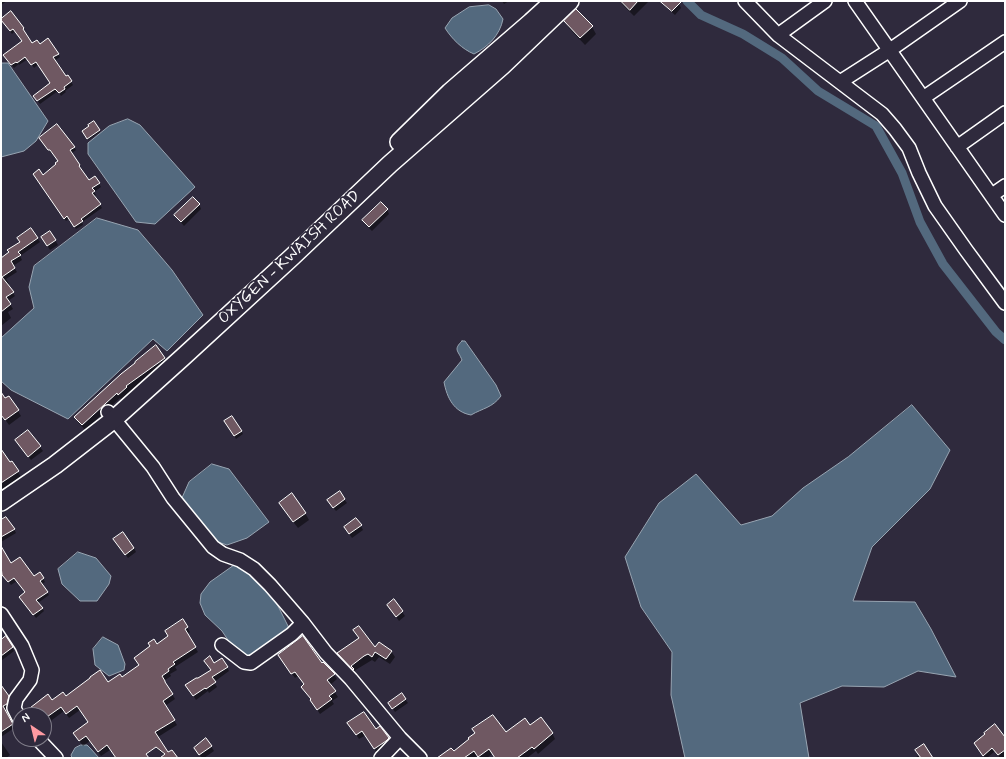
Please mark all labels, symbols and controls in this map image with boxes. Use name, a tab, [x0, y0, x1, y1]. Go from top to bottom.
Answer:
street label: OXYGEN - KWAISH ROAD	[215, 187, 365, 329]
north arrow	[12, 707, 52, 747]
text: N	[19, 710, 33, 726]

